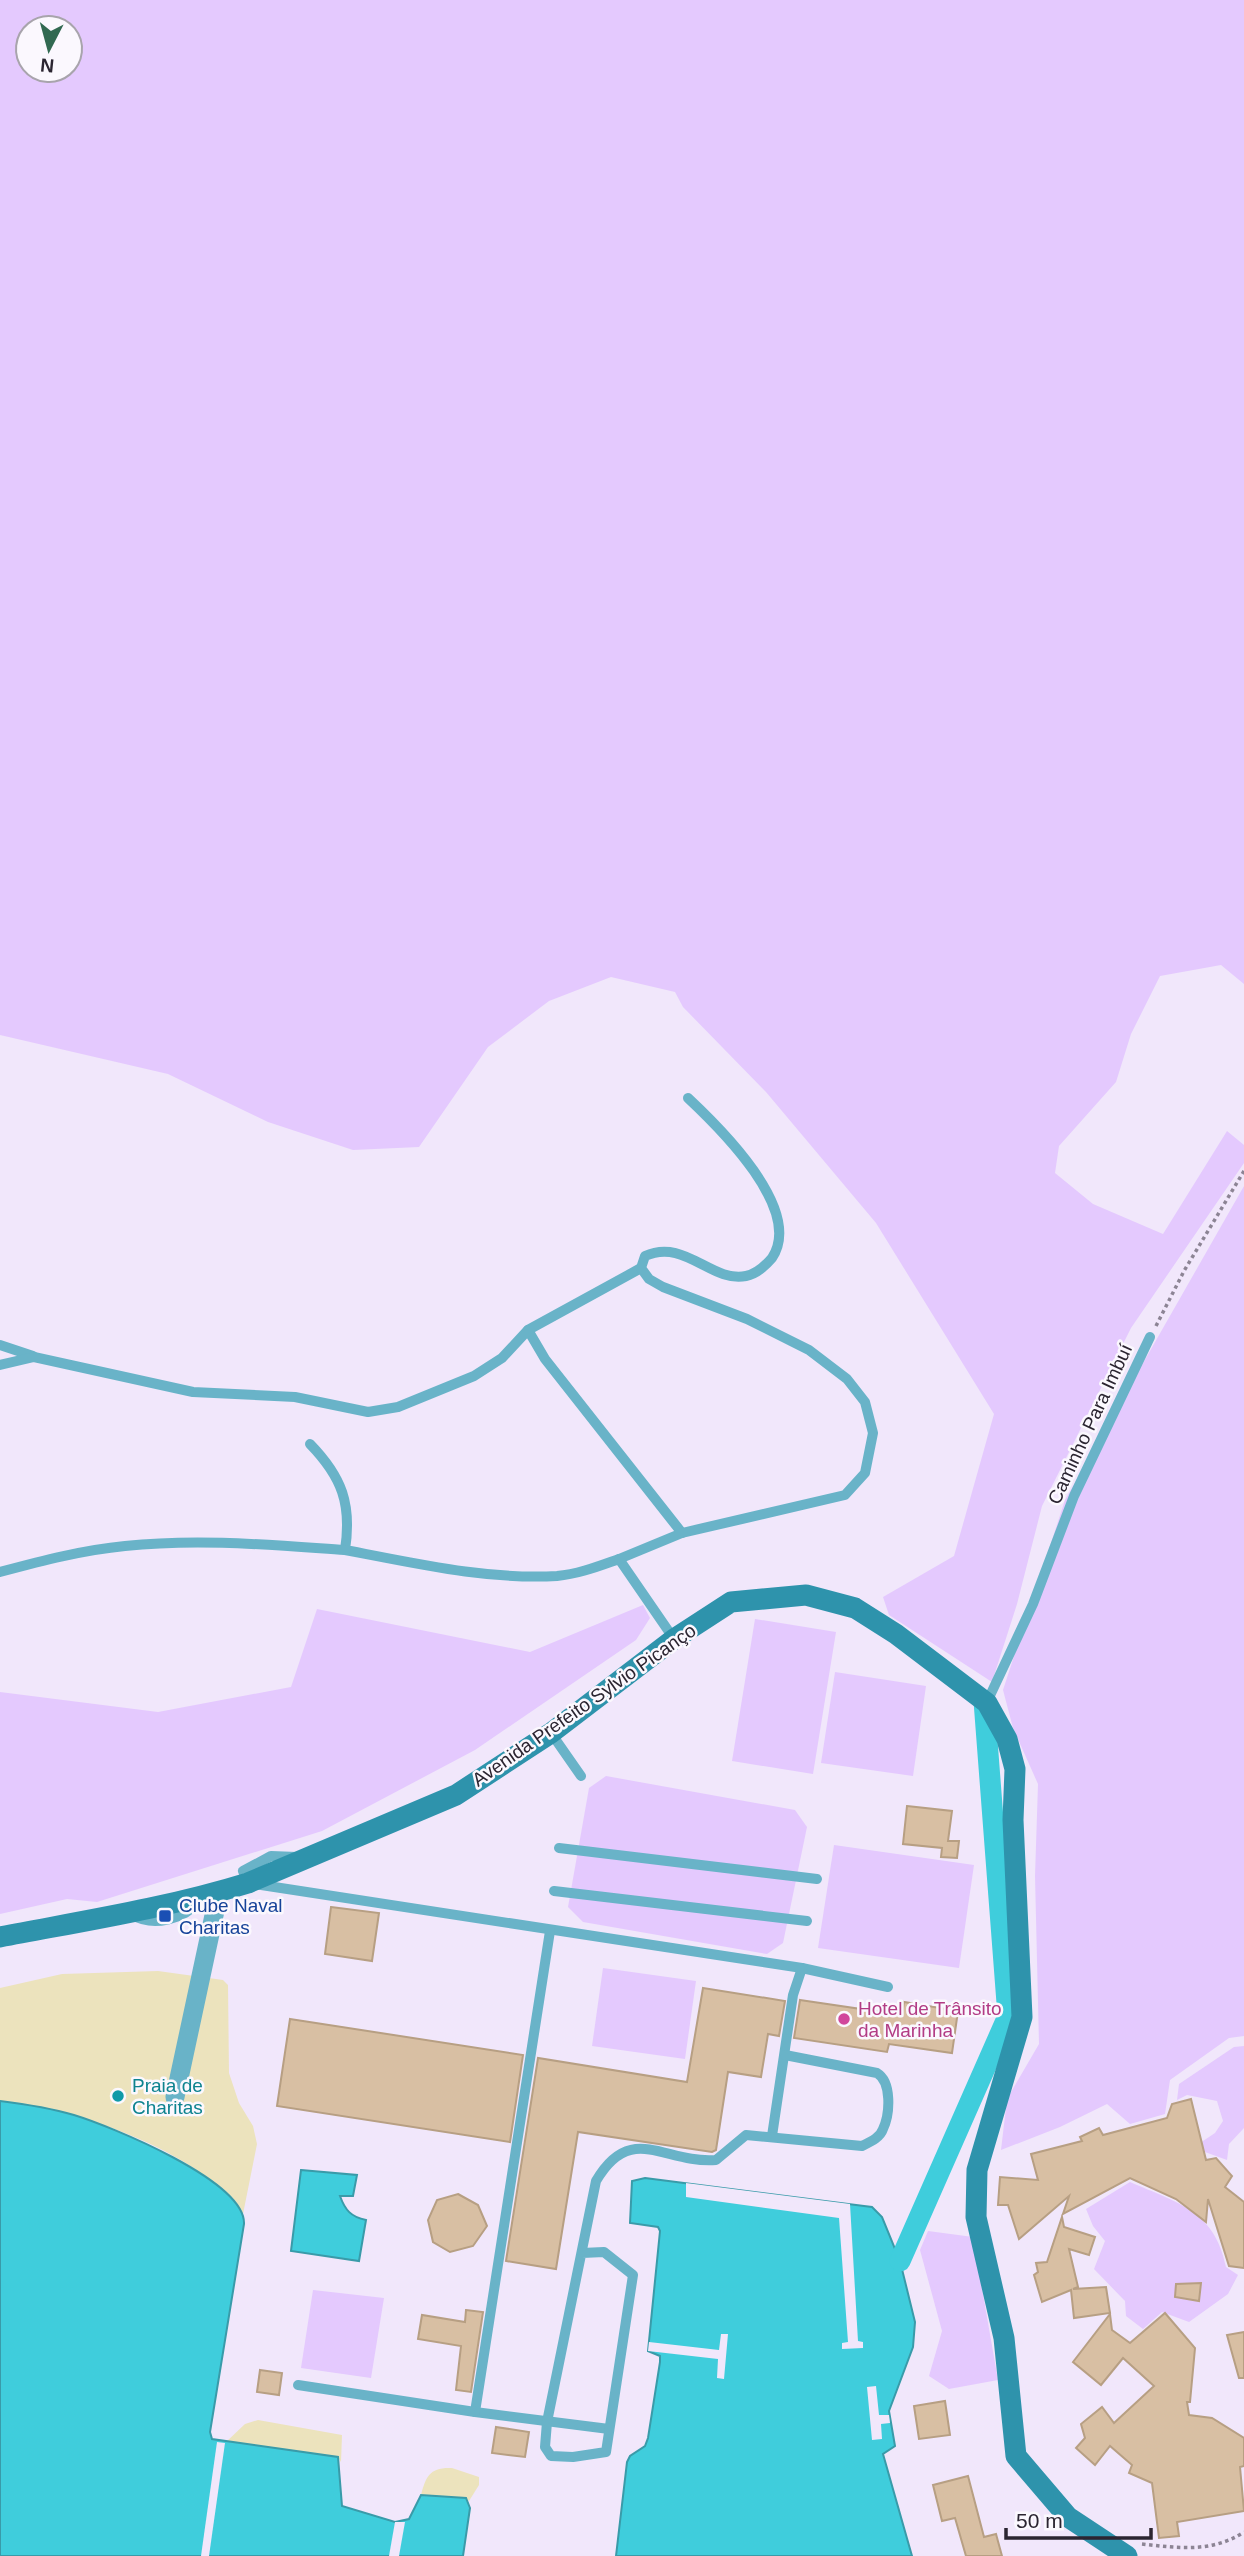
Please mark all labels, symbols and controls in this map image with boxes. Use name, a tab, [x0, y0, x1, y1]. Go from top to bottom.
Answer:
north arrow	[14, 14, 84, 84]
text: N	[39, 54, 55, 77]
street label: Caminho Para Imbuí	[1044, 1340, 1137, 1507]
street label: Avenida Prefeito Sylvio Picanço	[468, 1620, 700, 1790]
place label: Clube Naval Charitas	[179, 1895, 283, 1938]
marker: Clube Naval Charitas	[157, 1908, 173, 1924]
place label: Hotel de Trânsito da Marinha	[858, 1998, 1002, 2041]
marker: Hotel de Trânsito da Marinha	[836, 2011, 852, 2027]
place label: Praia de Charitas	[132, 2075, 203, 2118]
marker: Praia de Charitas	[110, 2088, 126, 2104]
scale bar	[1006, 2496, 1151, 2540]
text: 50 m	[1016, 2509, 1063, 2532]

